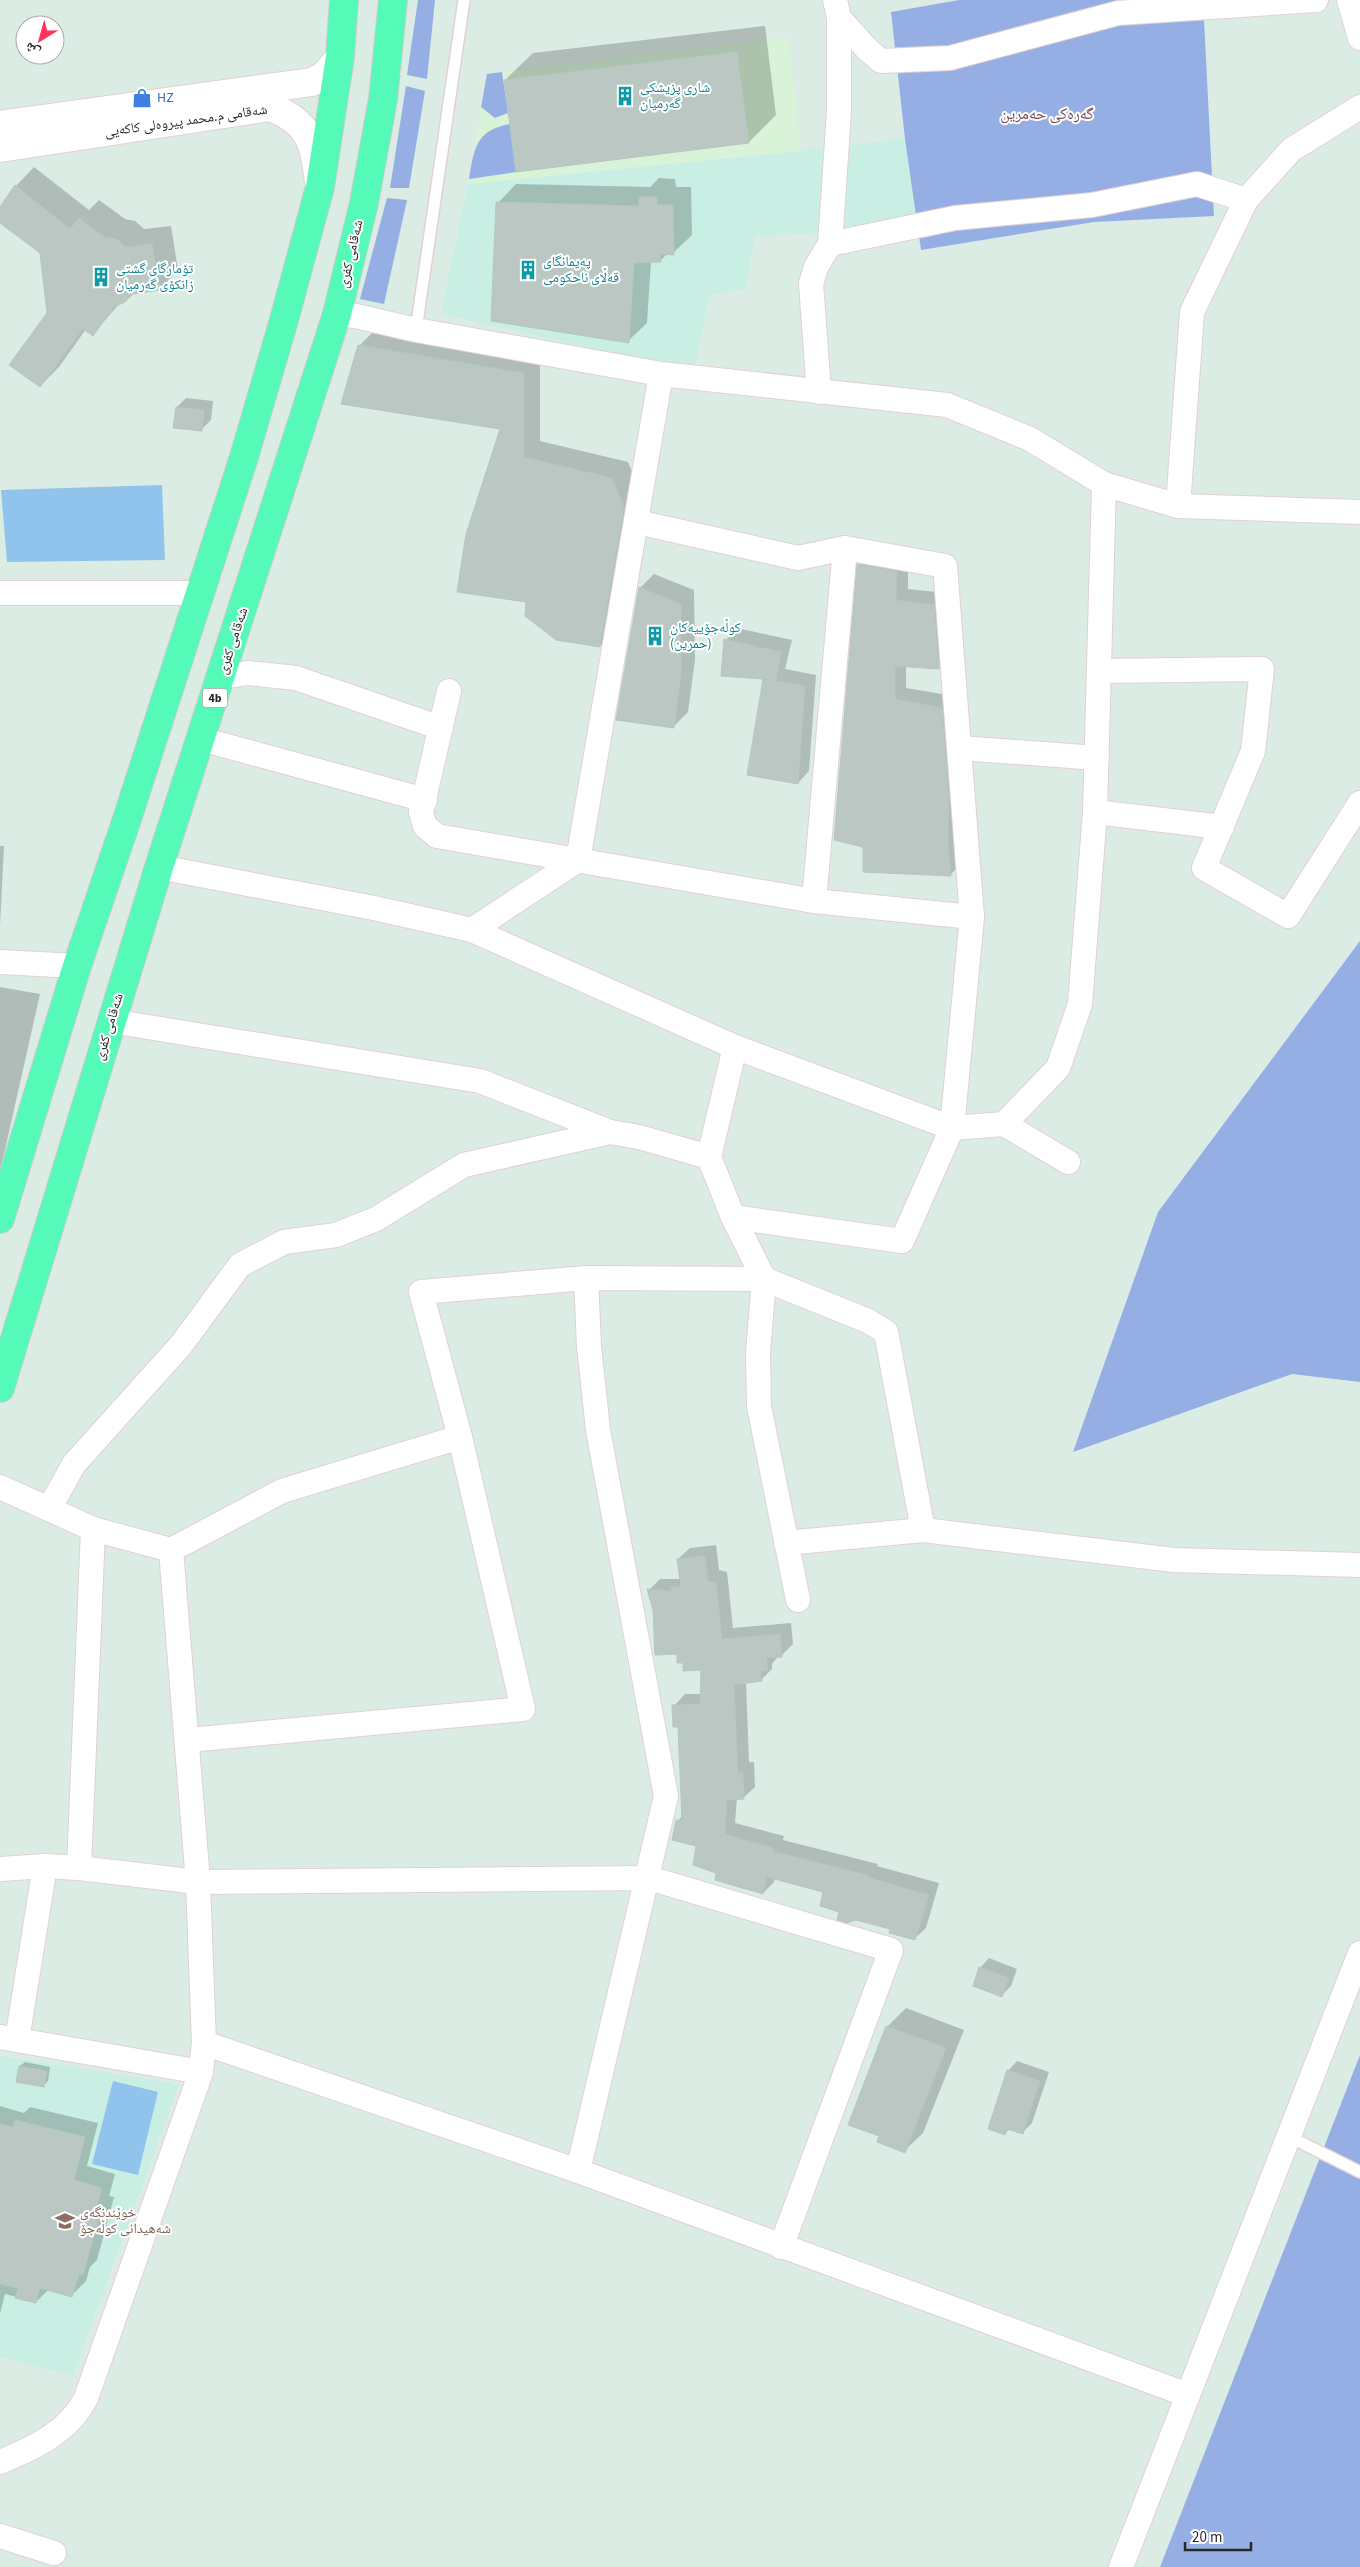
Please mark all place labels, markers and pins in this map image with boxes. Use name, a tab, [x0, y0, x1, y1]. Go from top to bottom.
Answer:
place label: شاری پزیشکی گەرمیان	[640, 78, 710, 114]
building icon: شاری پزیشکی گەرمیان	[614, 85, 636, 107]
shop icon: HZ	[131, 87, 153, 109]
place label: HZ	[157, 88, 174, 108]
place label: پەیمانگای قەڵای ناحکومی	[543, 252, 619, 288]
place label: تۆمارگای گشتی زانکۆی گەرمیان	[116, 259, 194, 295]
building icon: پەیمانگای قەڵای ناحکومی	[517, 259, 539, 281]
building icon: تۆمارگای گشتی زانکۆی گەرمیان	[90, 266, 112, 288]
place label: کوڵەجۆییەکان (حمرین)	[670, 618, 741, 654]
building icon: کوڵەجۆییەکان (حمرین)	[644, 625, 666, 647]
place label: خوێندنگەی شەهیدانی کوڵەجۆ	[80, 2203, 171, 2239]
school or university icon: خوێندنگەی شەهیدانی کوڵەجۆ	[54, 2210, 76, 2232]

